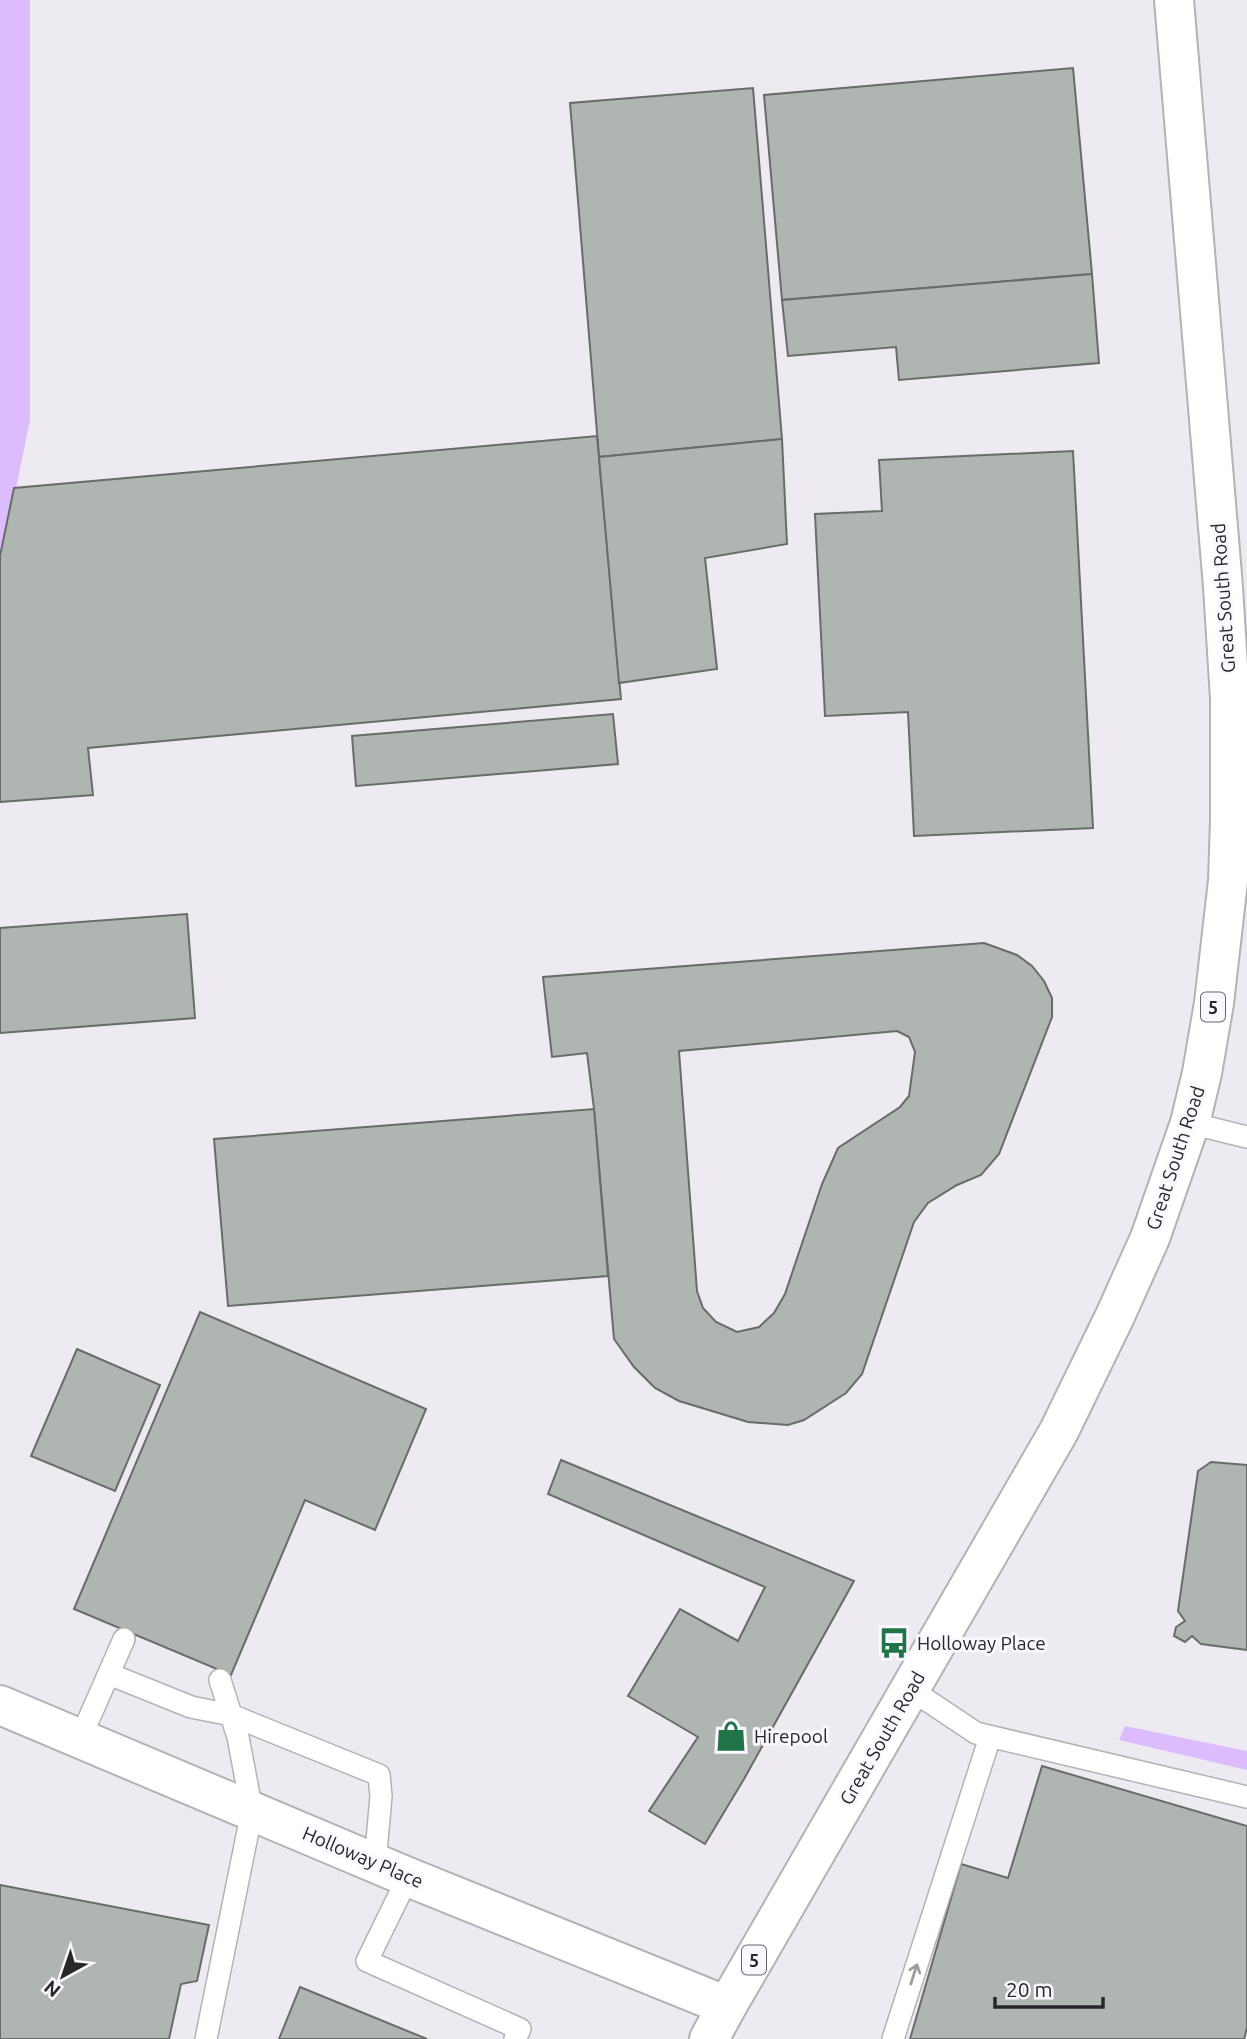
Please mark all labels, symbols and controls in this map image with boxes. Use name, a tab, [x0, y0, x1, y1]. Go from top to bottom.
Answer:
street label: Great South Road	[1207, 522, 1239, 674]
road number: 5	[1201, 992, 1225, 1022]
street label: Great South Road	[1141, 1083, 1209, 1233]
bus stop icon: Holloway Place	[877, 1626, 911, 1660]
place label: Holloway Place	[917, 1632, 1046, 1654]
street label: Great South Road	[835, 1667, 929, 1809]
shop icon: Hirepool	[714, 1719, 748, 1753]
place label: Hirepool	[754, 1725, 828, 1747]
street label: Holloway Place	[299, 1822, 427, 1892]
north arrow	[28, 1941, 98, 2011]
road number: 5	[742, 1946, 766, 1974]
one-way arrow	[908, 1963, 921, 1985]
scale bar	[995, 1966, 1104, 2010]
text: N	[40, 1976, 65, 2002]
text: 20 m	[1006, 1977, 1053, 2001]

